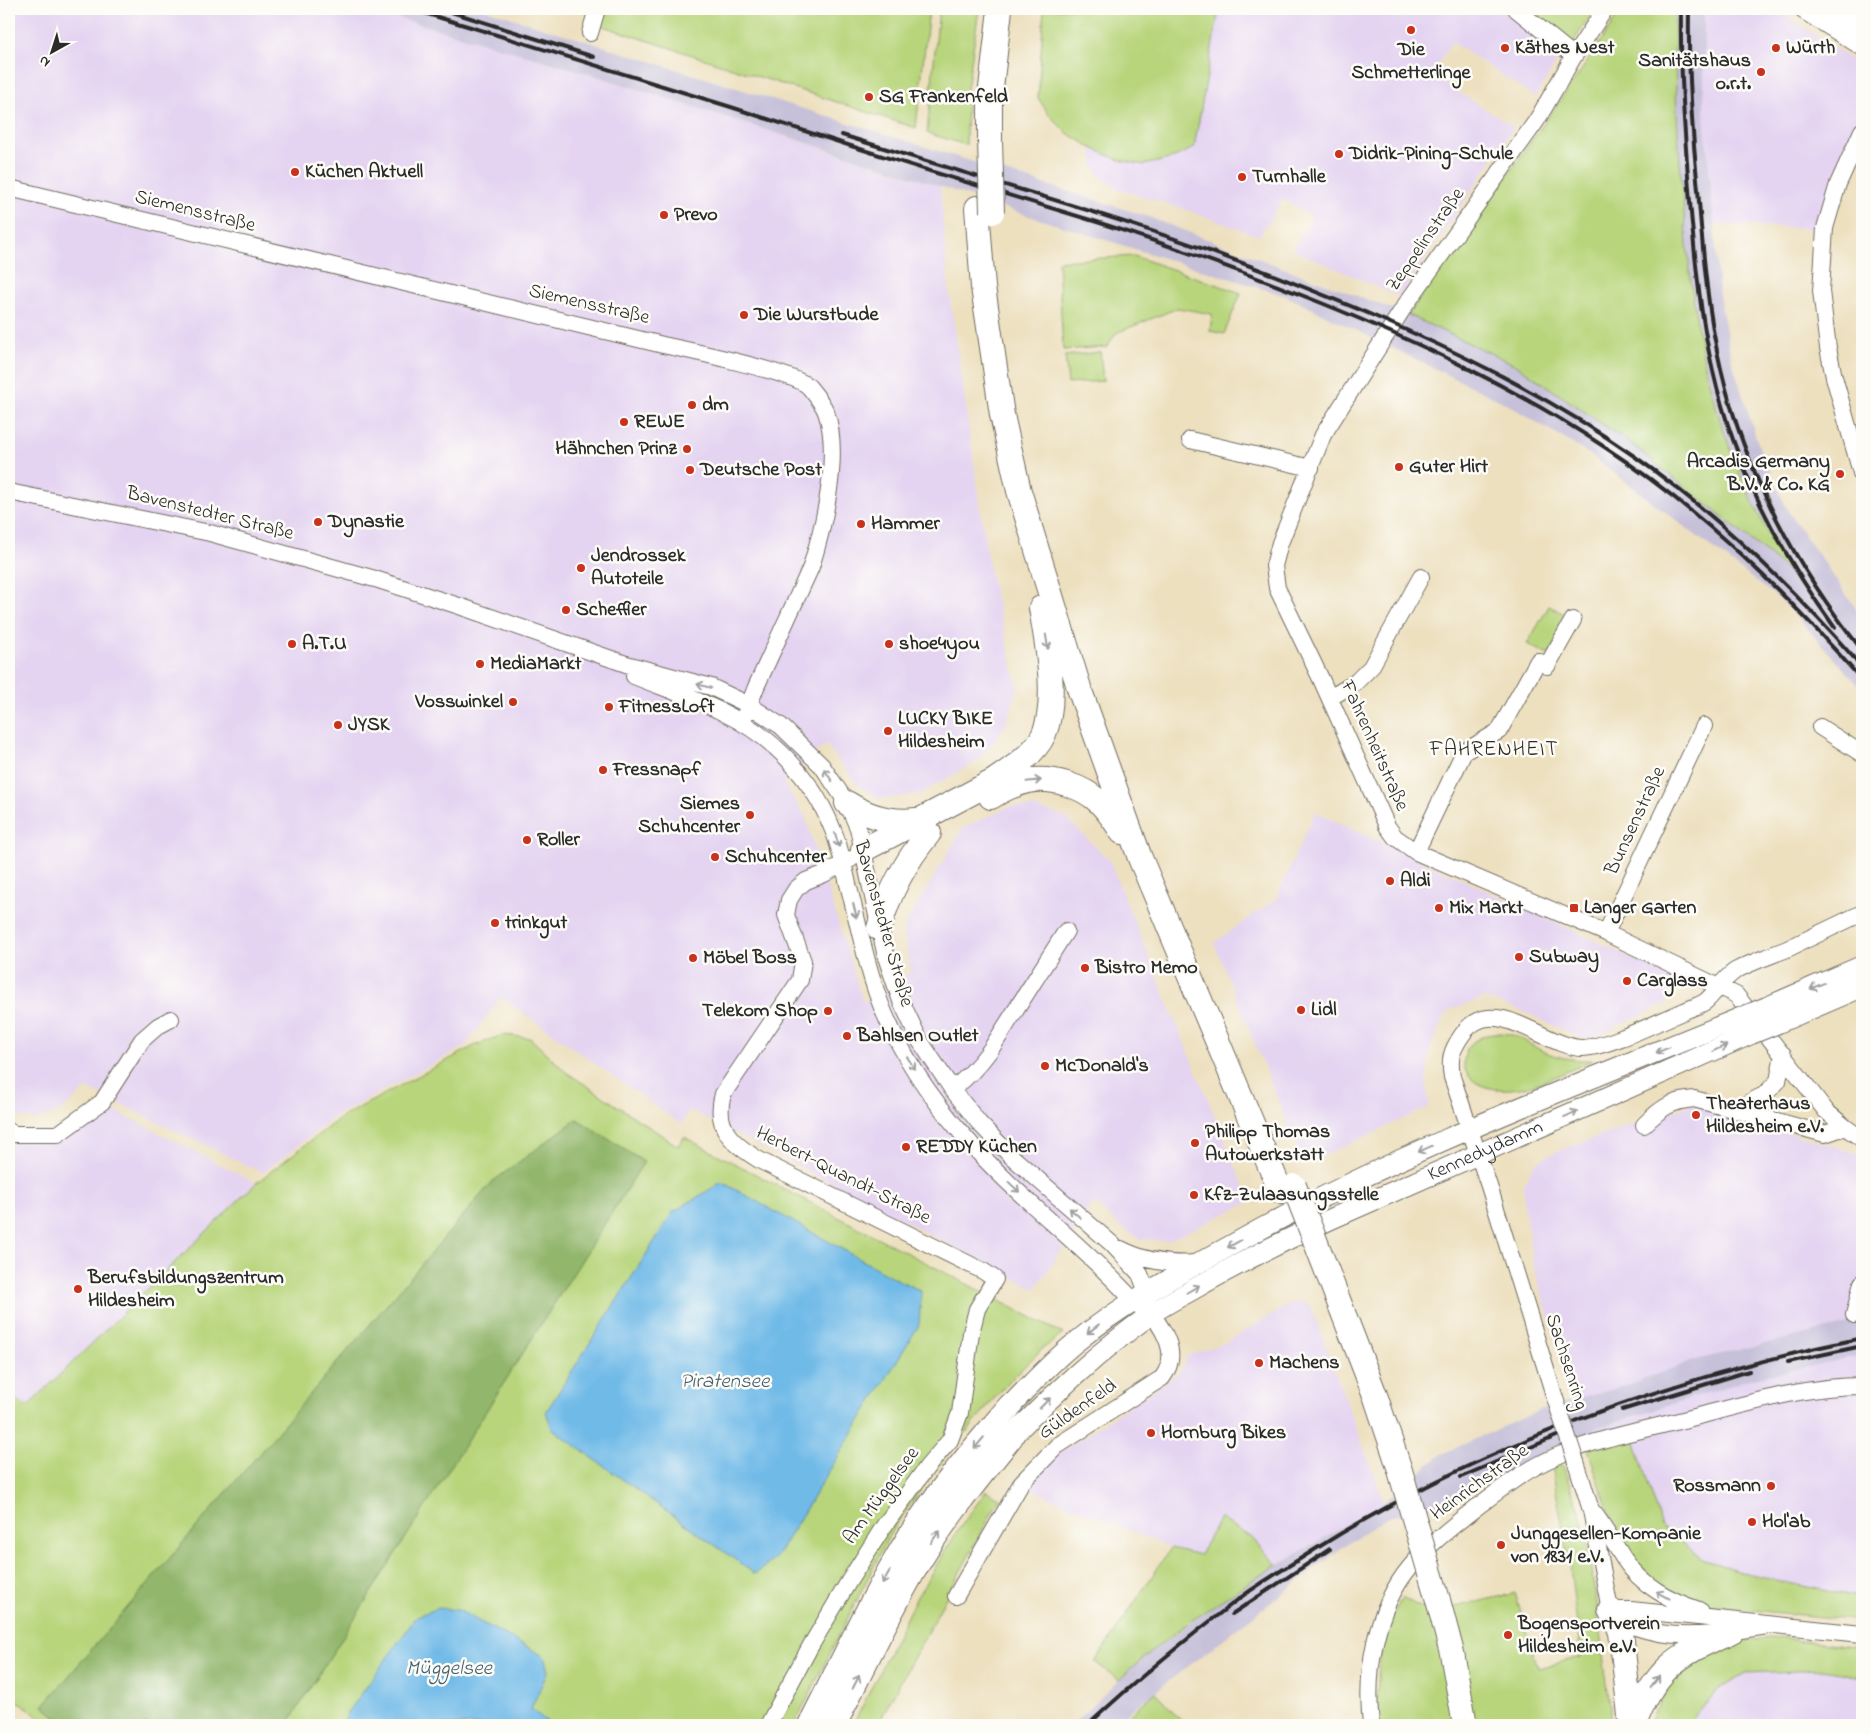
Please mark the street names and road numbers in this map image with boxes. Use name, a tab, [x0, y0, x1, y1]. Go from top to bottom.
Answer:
street label: Zeppelinstraße	[1379, 182, 1473, 298]
street label: Siemensstraße	[132, 183, 258, 241]
street label: Siemensstraße	[526, 277, 652, 333]
street label: Bavenstedter Straße	[122, 479, 297, 549]
street label: Fahrenheitstraße	[1332, 675, 1416, 816]
street label: Bunsenstraße	[1598, 762, 1674, 881]
street label: Bavenstedter Straße	[845, 837, 921, 1010]
street label: Kennedydamm	[1423, 1113, 1548, 1189]
street label: Herbert-Quandt-Straße	[750, 1119, 936, 1233]
street label: Sachsenring	[1536, 1310, 1595, 1414]
street label: Güldenfeld	[1033, 1372, 1123, 1448]
street label: Heinrichstraße	[1425, 1437, 1535, 1529]
street label: Am Müggelsee	[837, 1441, 928, 1552]

